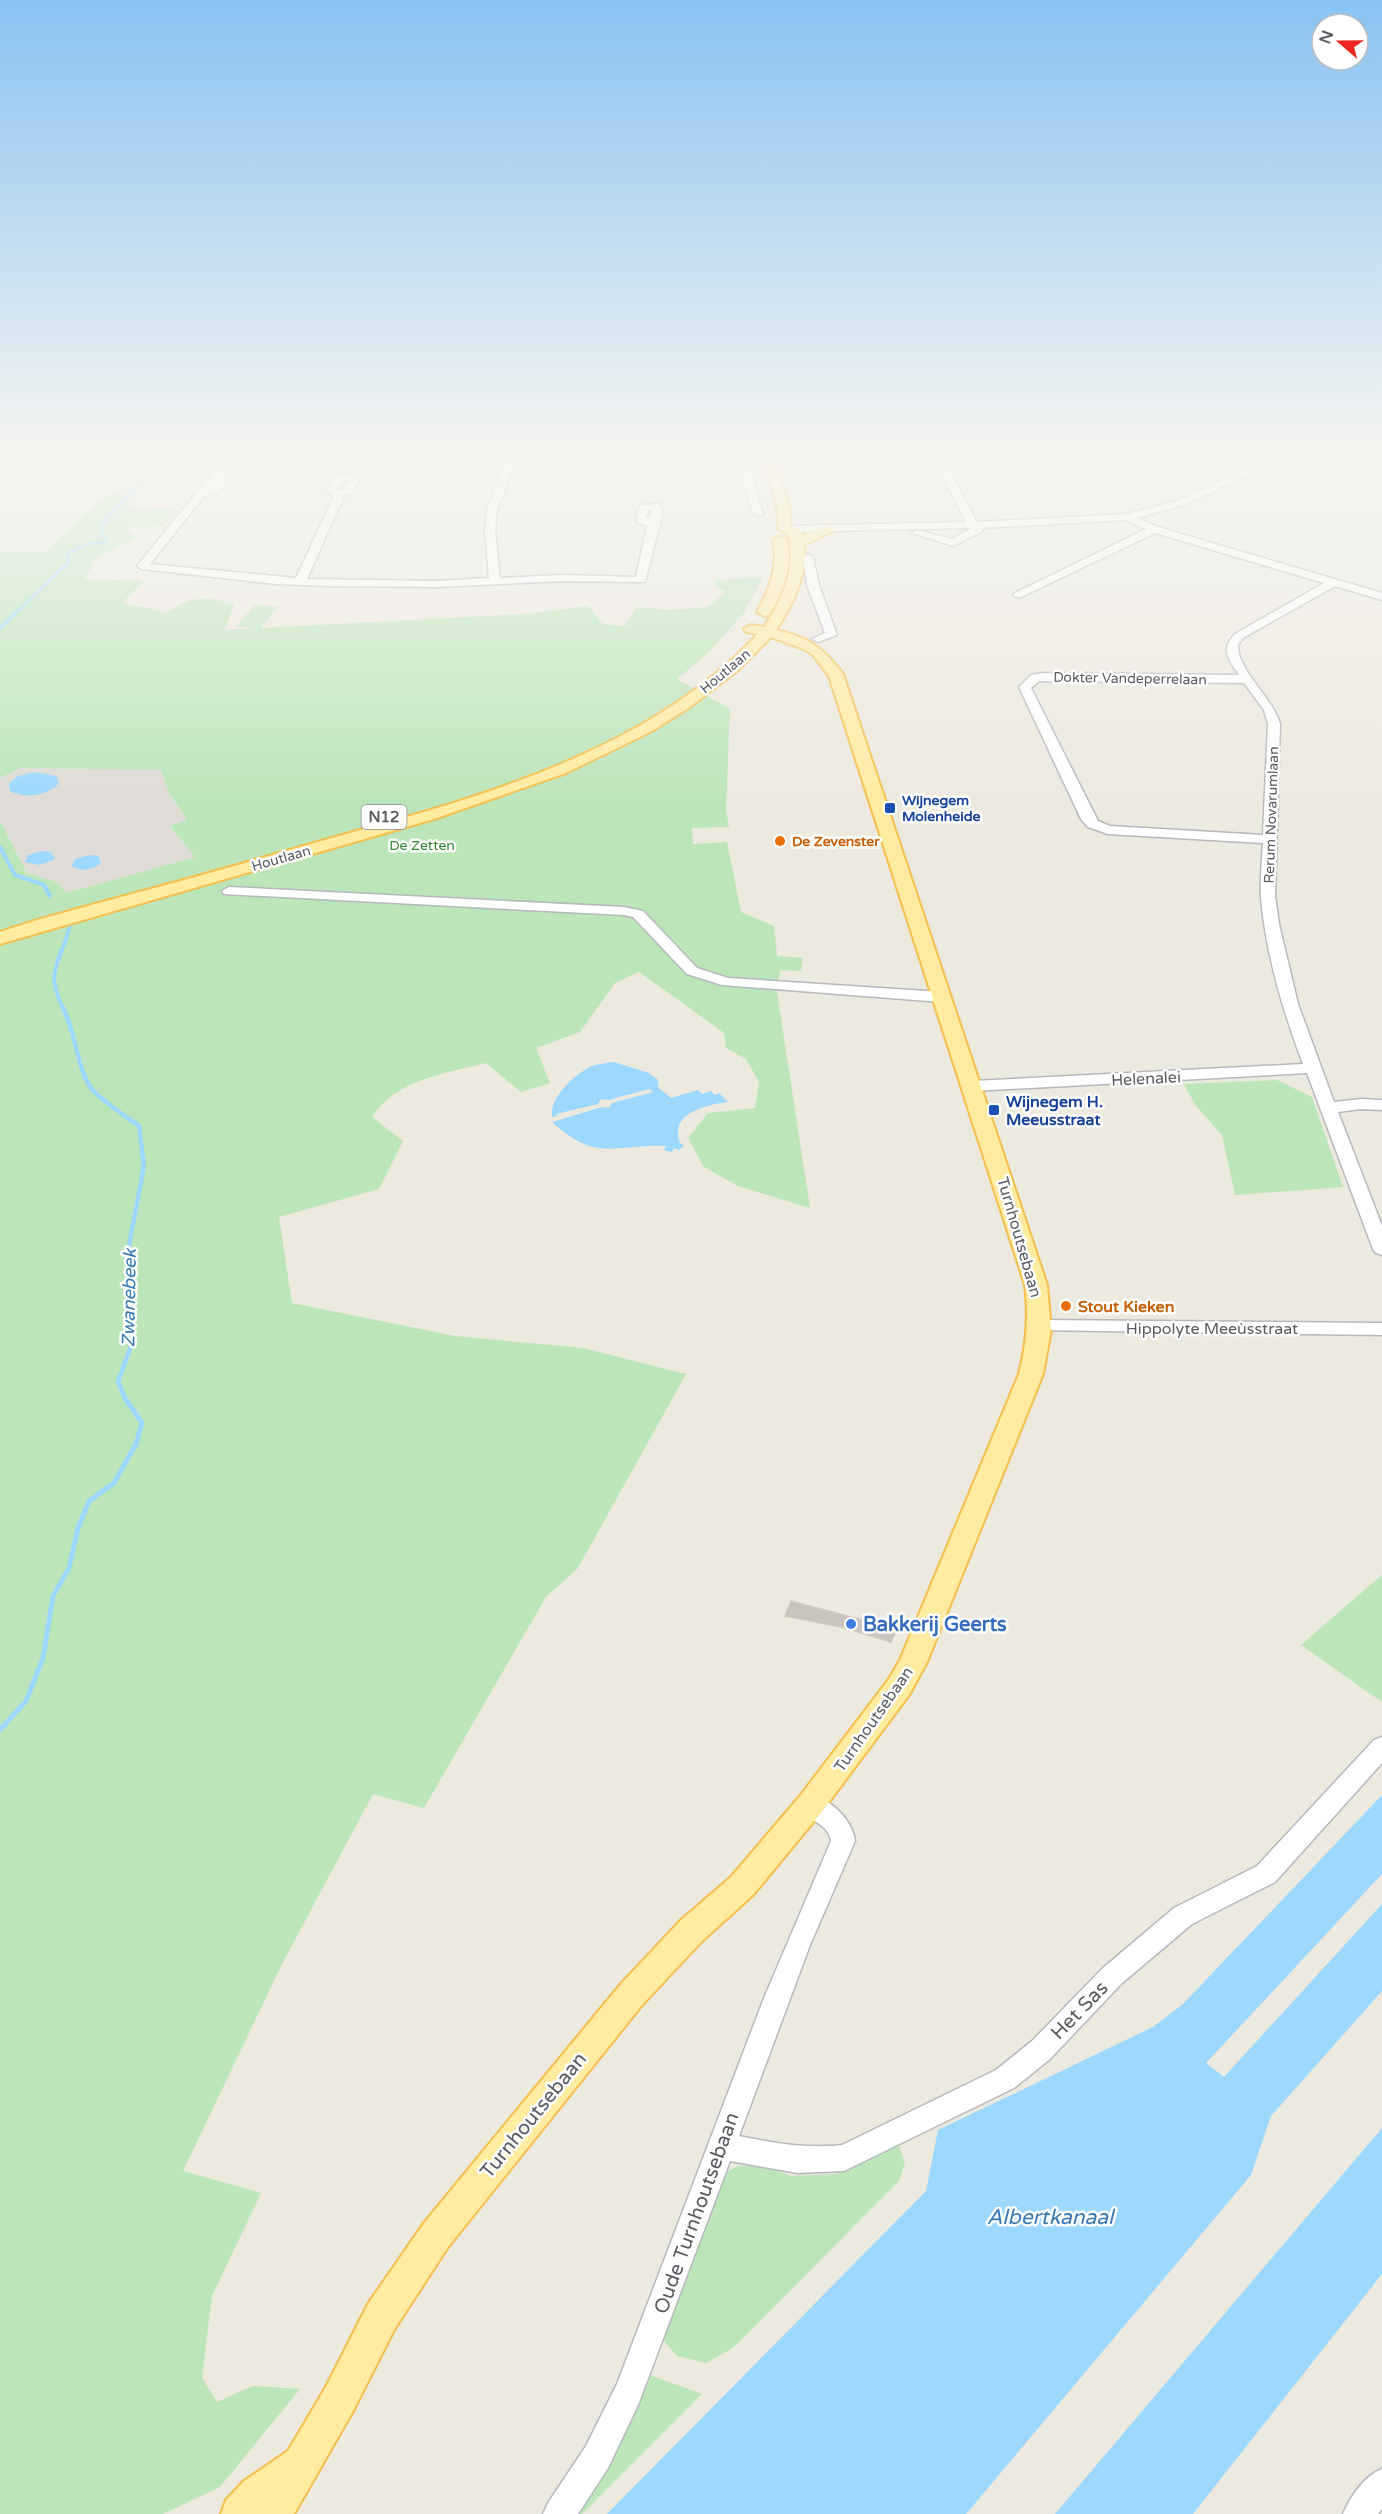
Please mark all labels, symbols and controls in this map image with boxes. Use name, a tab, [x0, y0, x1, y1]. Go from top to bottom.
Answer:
north arrow	[1310, 12, 1370, 72]
text: N	[1315, 28, 1338, 47]
street label: Houtlaan	[697, 645, 754, 697]
street label: Dokter Vandeperrelaan	[1053, 669, 1207, 688]
street label: Rerum Novarumlaan	[1261, 746, 1282, 884]
place label: Wijnegem Molenheide	[902, 792, 981, 825]
marker: Wijnegem Molenheide	[883, 801, 897, 815]
road number: N12	[362, 805, 406, 829]
place label: De Zevenster	[792, 833, 880, 850]
marker: De Zevenster	[773, 834, 787, 848]
park label: De Zetten	[389, 837, 455, 854]
street label: Houtlaan	[250, 842, 313, 875]
street label: Helenalei	[1111, 1067, 1181, 1091]
place label: Wijnegem H. Meeusstraat	[1006, 1092, 1103, 1130]
marker: Wijnegem H. Meeusstraat	[987, 1103, 1001, 1117]
street label: Turnhoutsebaan	[992, 1175, 1046, 1300]
water label: Zwanebeek	[117, 1247, 141, 1347]
place label: Stout Kieken	[1078, 1297, 1174, 1317]
marker: Stout Kieken	[1059, 1299, 1073, 1313]
street label: Hippolyte Meeùsstraat	[1126, 1319, 1298, 1339]
place label: Bakkerij Geerts	[863, 1613, 1007, 1637]
marker: Bakkerij Geerts	[844, 1617, 858, 1631]
street label: Turnhoutsebaan	[830, 1663, 918, 1776]
street label: Het Sas	[1046, 1976, 1113, 2045]
street label: Turnhoutsebaan	[476, 2048, 592, 2184]
street label: Oude Turnhoutsebaan	[649, 2109, 745, 2317]
water label: Albertkanaal	[987, 2205, 1116, 2230]

